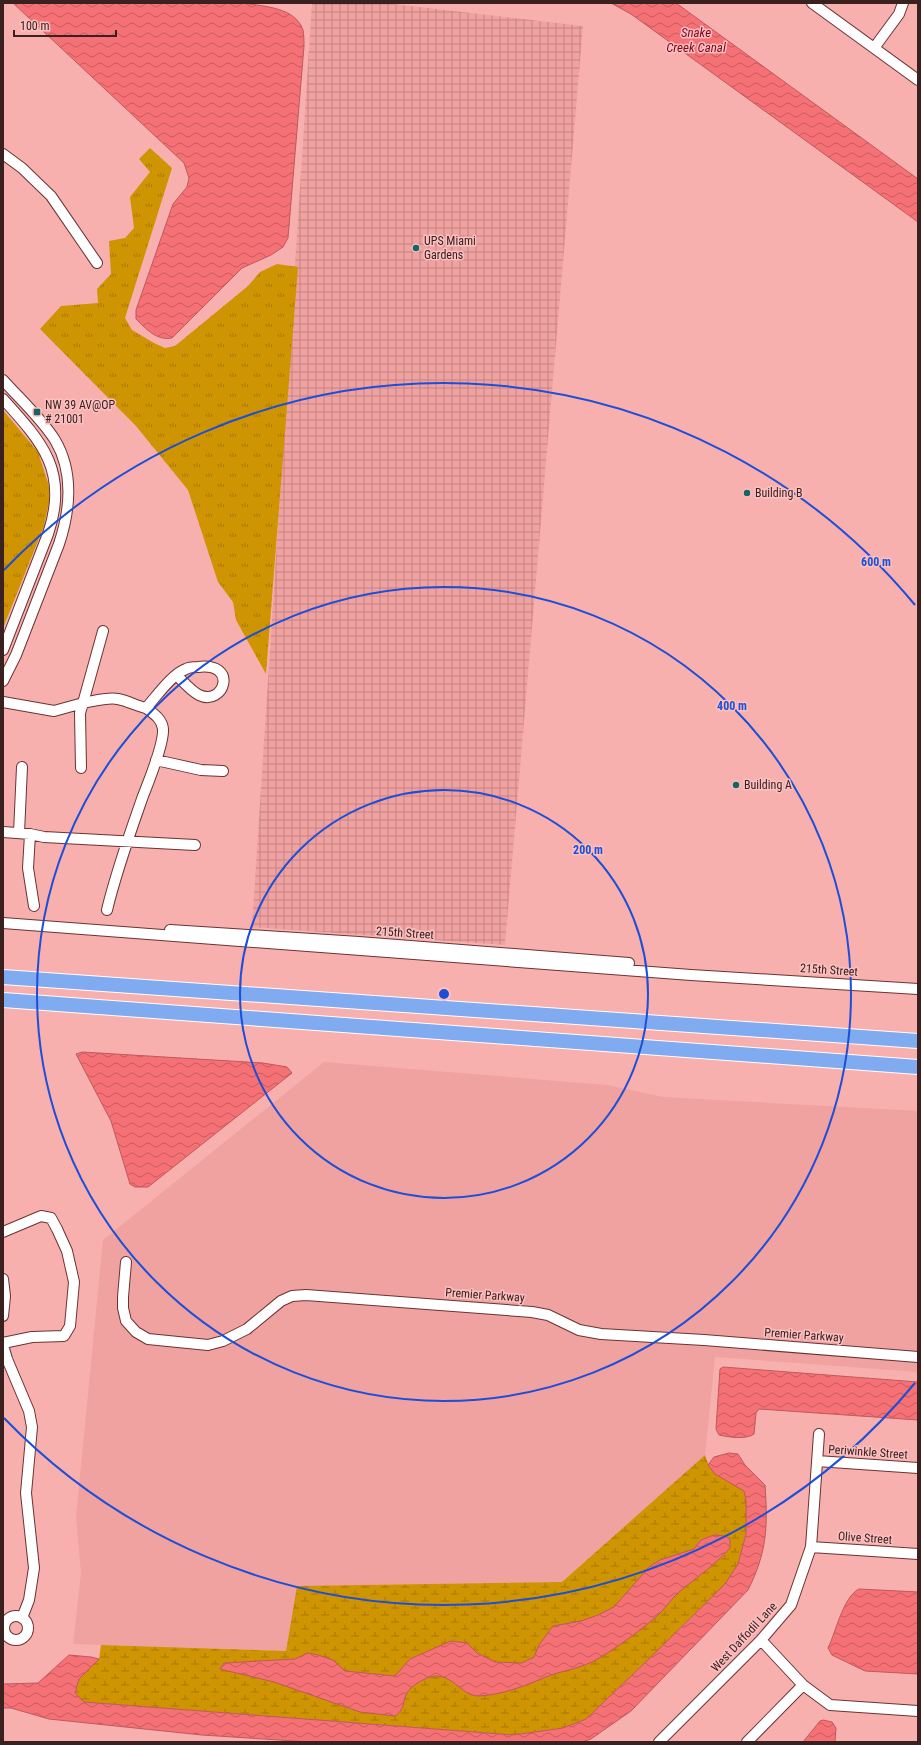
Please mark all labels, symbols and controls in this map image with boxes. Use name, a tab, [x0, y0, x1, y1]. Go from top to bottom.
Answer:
scale bar	[14, 12, 116, 38]
text: 100 m	[20, 19, 50, 33]
water label: Snake Creek Canal	[666, 25, 727, 55]
place label: UPS Miami Gardens	[424, 234, 476, 262]
marker: UPS Miami Gardens	[411, 243, 421, 253]
place label: NW 39 AV@OP # 21001	[45, 398, 116, 426]
marker: NW 39 AV@OP # 21001	[32, 407, 42, 417]
place label: Building B	[755, 486, 803, 500]
marker: Building B	[742, 488, 752, 498]
text: 600 m	[861, 555, 891, 569]
text: 400 m	[717, 699, 747, 713]
place label: Building A	[744, 778, 792, 792]
marker: Building A	[731, 780, 741, 790]
text: 200 m	[573, 843, 603, 857]
street label: 215th Street	[376, 924, 435, 942]
street label: 215th Street	[800, 961, 859, 979]
centre of rings	[437, 987, 451, 1001]
street label: Premier Parkway	[445, 1285, 525, 1305]
street label: Premier Parkway	[764, 1325, 844, 1345]
street label: Periwinkle Street	[828, 1442, 909, 1462]
street label: Olive Street	[837, 1529, 893, 1547]
street label: West Daffodil Lane	[708, 1599, 780, 1675]

